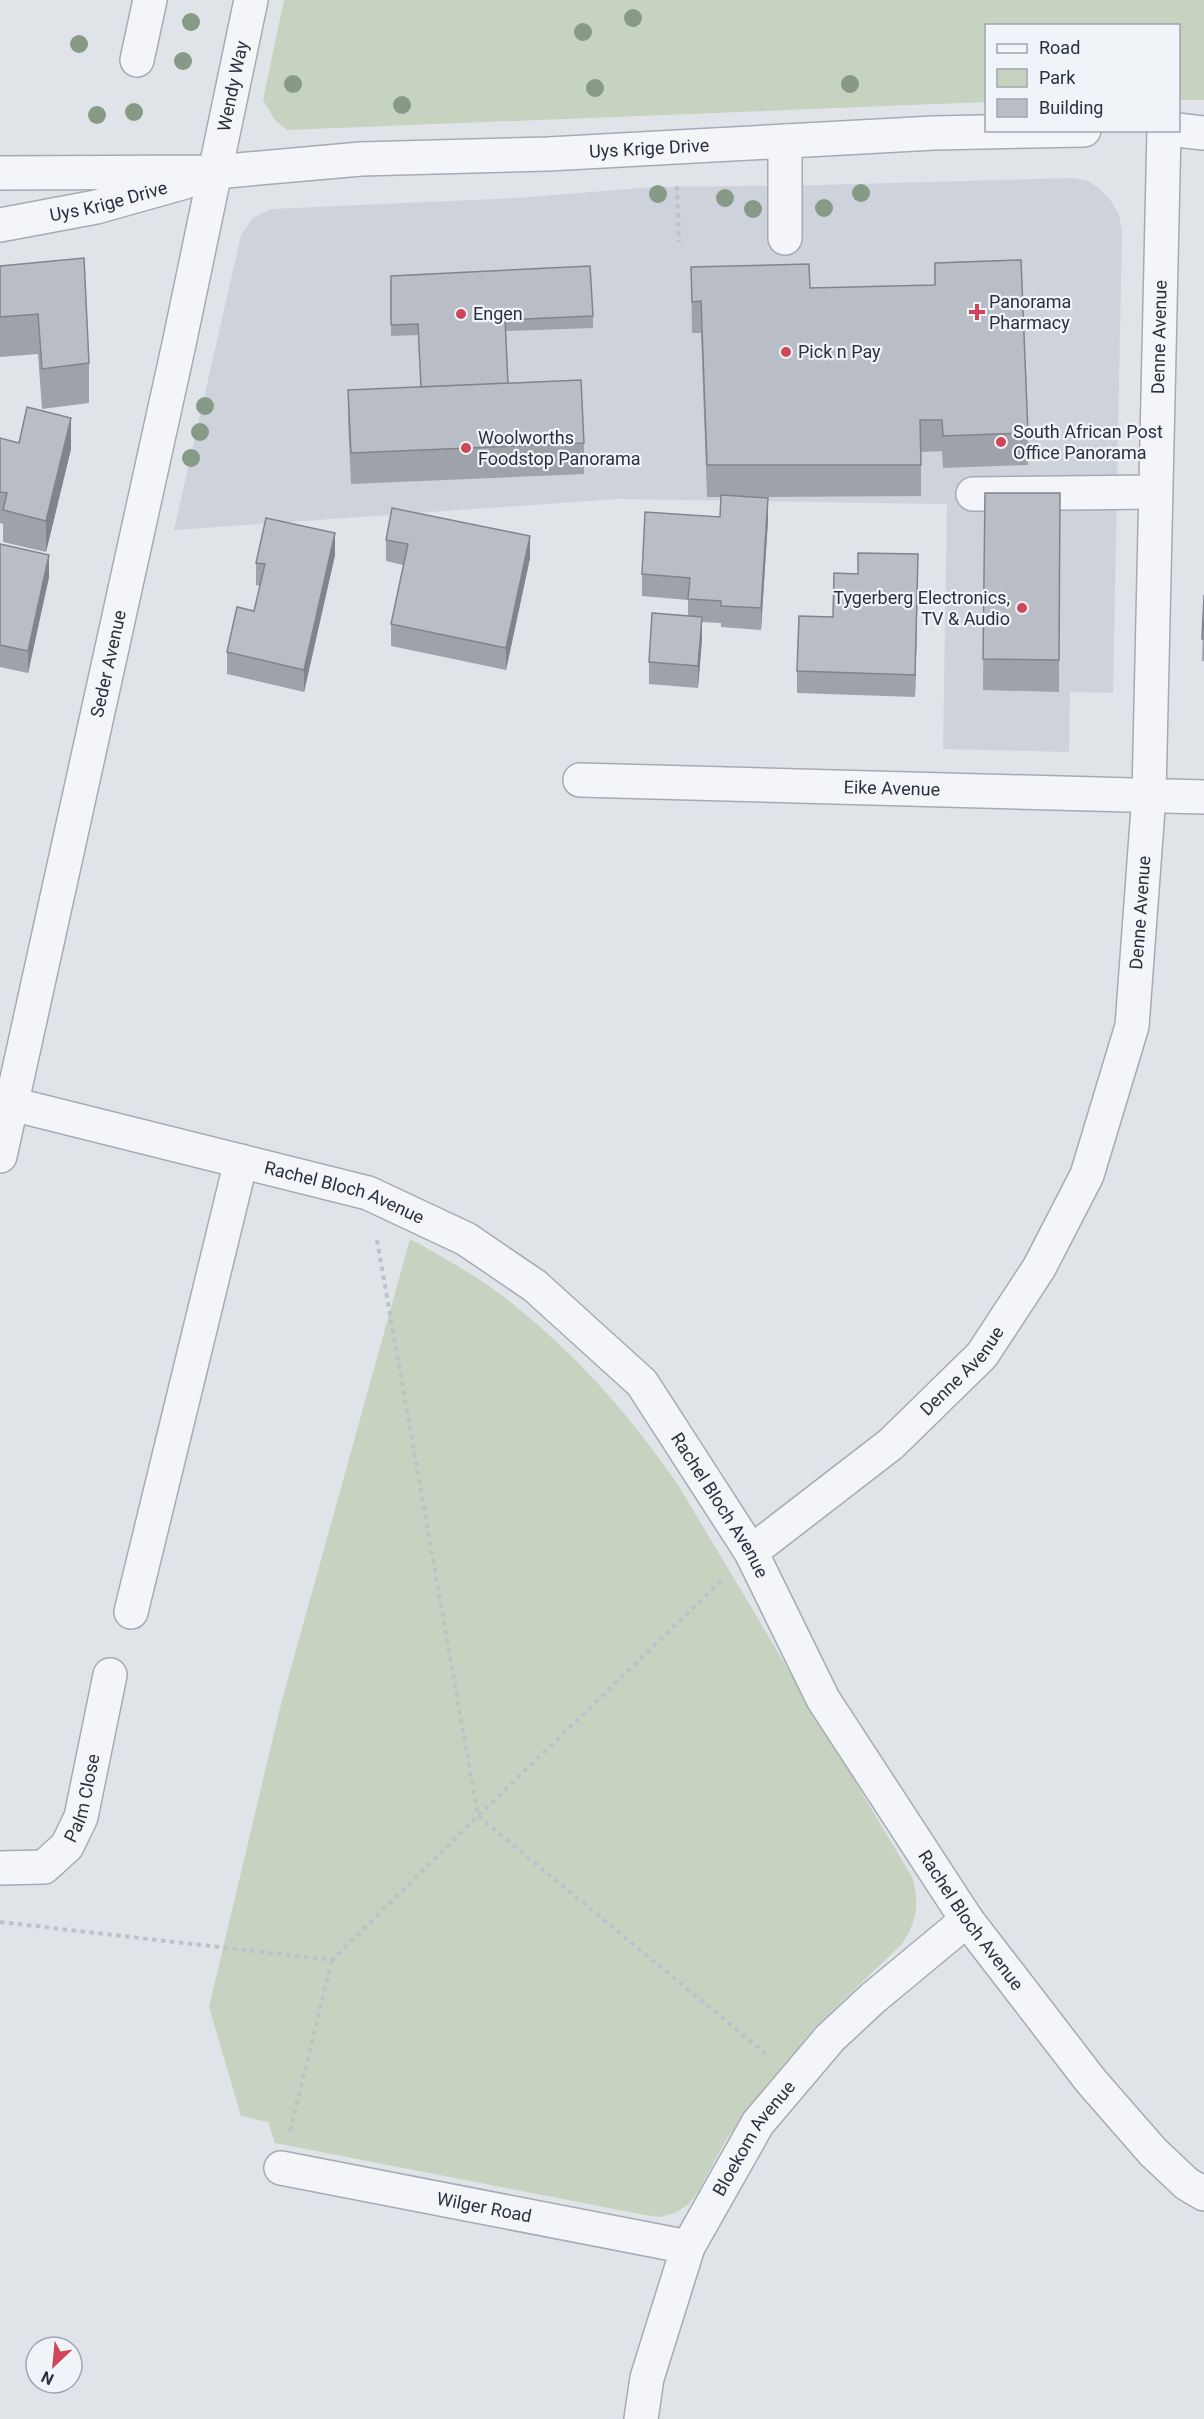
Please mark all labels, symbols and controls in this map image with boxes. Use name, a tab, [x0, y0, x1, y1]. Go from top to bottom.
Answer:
legend	[985, 24, 1180, 132]
text: Road	[1039, 37, 1080, 58]
street label: Wendy Way	[213, 38, 252, 133]
text: Park	[1039, 67, 1076, 88]
text: Building	[1039, 97, 1103, 118]
street label: Uys Krige Drive	[589, 134, 710, 162]
street label: Uys Krige Drive	[48, 177, 169, 225]
street label: Denne Avenue	[1147, 280, 1171, 394]
place label: Panorama Pharmacy	[989, 291, 1071, 333]
place label: Engen	[473, 303, 523, 324]
marker: Panorama Pharmacy	[970, 305, 984, 319]
marker: Engen	[454, 307, 468, 321]
place label: Pick n Pay	[798, 341, 881, 362]
marker: Pick n Pay	[779, 345, 793, 359]
place label: South African Post Office Panorama	[1013, 421, 1163, 463]
place label: Woolworths Foodstop Panorama	[478, 427, 641, 469]
marker: South African Post Office Panorama	[994, 435, 1008, 449]
marker: Woolworths Foodstop Panorama	[459, 441, 473, 455]
place label: Tygerberg Electronics, TV & Audio	[833, 587, 1010, 629]
marker: Tygerberg Electronics, TV & Audio	[1015, 601, 1029, 615]
street label: Seder Avenue	[86, 608, 130, 719]
street label: Eike Avenue	[843, 776, 940, 800]
street label: Denne Avenue	[1125, 855, 1154, 970]
street label: Rachel Bloch Avenue	[262, 1156, 428, 1228]
street label: Denne Avenue	[916, 1322, 1008, 1420]
street label: Rachel Bloch Avenue	[667, 1429, 773, 1581]
street label: Palm Close	[59, 1752, 104, 1846]
street label: Rachel Bloch Avenue	[914, 1846, 1028, 1994]
street label: Bloekom Avenue	[708, 2076, 799, 2199]
street label: Wilger Road	[435, 2187, 534, 2226]
north arrow	[24, 2335, 84, 2395]
text: N	[38, 2367, 57, 2389]

